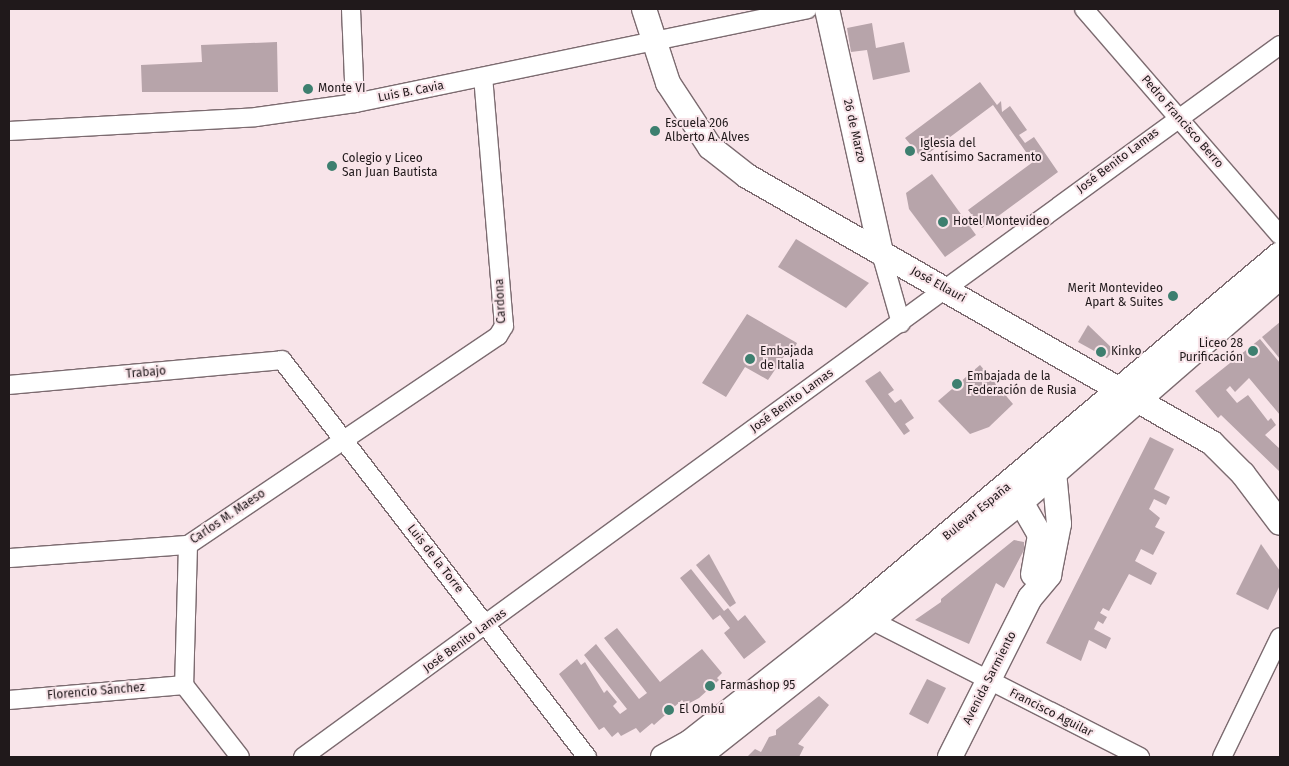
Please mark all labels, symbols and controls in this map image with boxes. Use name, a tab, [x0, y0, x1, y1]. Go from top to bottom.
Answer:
street label: Pedro Francisco Berro	[1138, 73, 1226, 171]
street label: Luis B. Cavia	[377, 79, 445, 105]
place label: Monte VI	[318, 82, 365, 96]
marker: Monte VI	[302, 83, 314, 95]
street label: 26 de Marzo	[840, 98, 868, 164]
place label: Escuela 206 Alberto A. Alves	[665, 117, 749, 145]
marker: Escuela 206 Alberto A. Alves	[649, 125, 661, 137]
street label: José Benito Lamas	[1074, 125, 1162, 197]
place label: Iglesia del Santísimo Sacramento	[920, 137, 1042, 165]
marker: Iglesia del Santísimo Sacramento	[904, 145, 916, 157]
place label: Colegio y Liceo San Juan Bautista	[342, 152, 438, 180]
marker: Colegio y Liceo San Juan Bautista	[326, 160, 338, 172]
place label: Hotel Montevideo	[953, 215, 1050, 229]
marker: Hotel Montevideo	[937, 216, 949, 228]
street label: José Ellauri	[908, 264, 968, 306]
street label: Cardona	[493, 278, 509, 324]
place label: Merit Montevideo Apart & Suites	[1068, 282, 1163, 310]
marker: Merit Montevideo Apart & Suites	[1167, 290, 1179, 302]
place label: Liceo 28 Purificación	[1179, 337, 1243, 365]
place label: Embajada de Italia	[760, 345, 814, 373]
place label: Kinko	[1111, 345, 1142, 359]
marker: Liceo 28 Purificación	[1247, 345, 1259, 357]
marker: Kinko	[1095, 346, 1107, 358]
marker: Embajada de Italia	[744, 353, 756, 365]
street label: Trabajo	[125, 364, 167, 382]
street label: José Benito Lamas	[748, 366, 836, 436]
place label: Embajada de la Federación de Rusia	[967, 370, 1076, 398]
marker: Embajada de la Federación de Rusia	[951, 378, 963, 390]
street label: Bulevar España	[940, 480, 1014, 544]
street label: Carlos M. Maeso	[188, 487, 268, 547]
street label: Luis de la Torre	[404, 522, 466, 596]
street label: José Benito Lamas	[421, 606, 509, 676]
street label: Avenida Sarmiento	[960, 629, 1020, 727]
place label: Farmashop 95	[720, 679, 795, 693]
marker: Farmashop 95	[704, 680, 716, 692]
street label: Florencio Sánchez	[47, 681, 145, 703]
street label: Francisco Aguilar	[1007, 686, 1095, 740]
place label: El Ombú	[679, 703, 725, 717]
marker: El Ombú	[663, 704, 675, 716]

